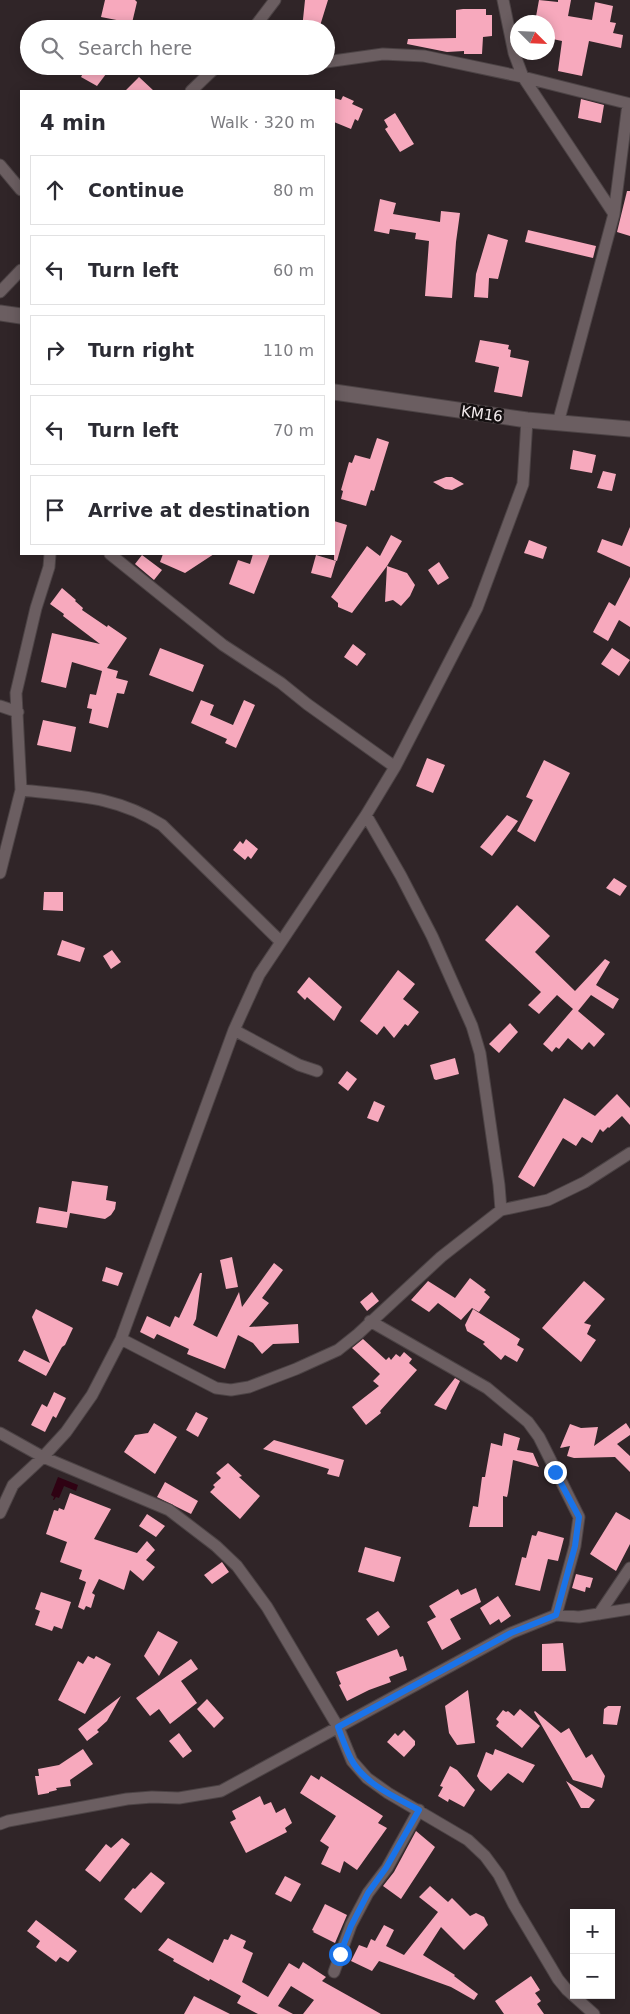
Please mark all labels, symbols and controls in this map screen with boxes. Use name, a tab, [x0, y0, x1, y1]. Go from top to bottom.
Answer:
north arrow	[510, 15, 555, 60]
search box	[20, 20, 335, 75]
icon: search	[38, 34, 66, 62]
text: Search here	[78, 37, 192, 59]
text: 4 min	[40, 111, 106, 135]
text: Walk · 320 m	[210, 113, 315, 132]
icon: ahead	[41, 176, 69, 204]
text: Continue	[88, 179, 184, 201]
text: 80 m	[273, 181, 314, 200]
icon: left	[41, 256, 69, 284]
text: Turn left	[88, 259, 179, 281]
text: 60 m	[273, 261, 314, 280]
icon: right	[41, 336, 69, 364]
text: Turn right	[88, 339, 194, 361]
text: 110 m	[263, 341, 314, 360]
street label: KM16	[460, 402, 504, 426]
icon: left	[41, 416, 69, 444]
text: Turn left	[88, 419, 179, 441]
text: 70 m	[273, 421, 314, 440]
icon: arrive	[41, 496, 69, 524]
text: Arrive at destination	[88, 499, 310, 521]
route end	[544, 1461, 567, 1484]
map controls	[570, 1909, 615, 1999]
button: +	[570, 1909, 615, 1954]
route start	[329, 1943, 352, 1966]
button: −	[570, 1954, 615, 1999]

